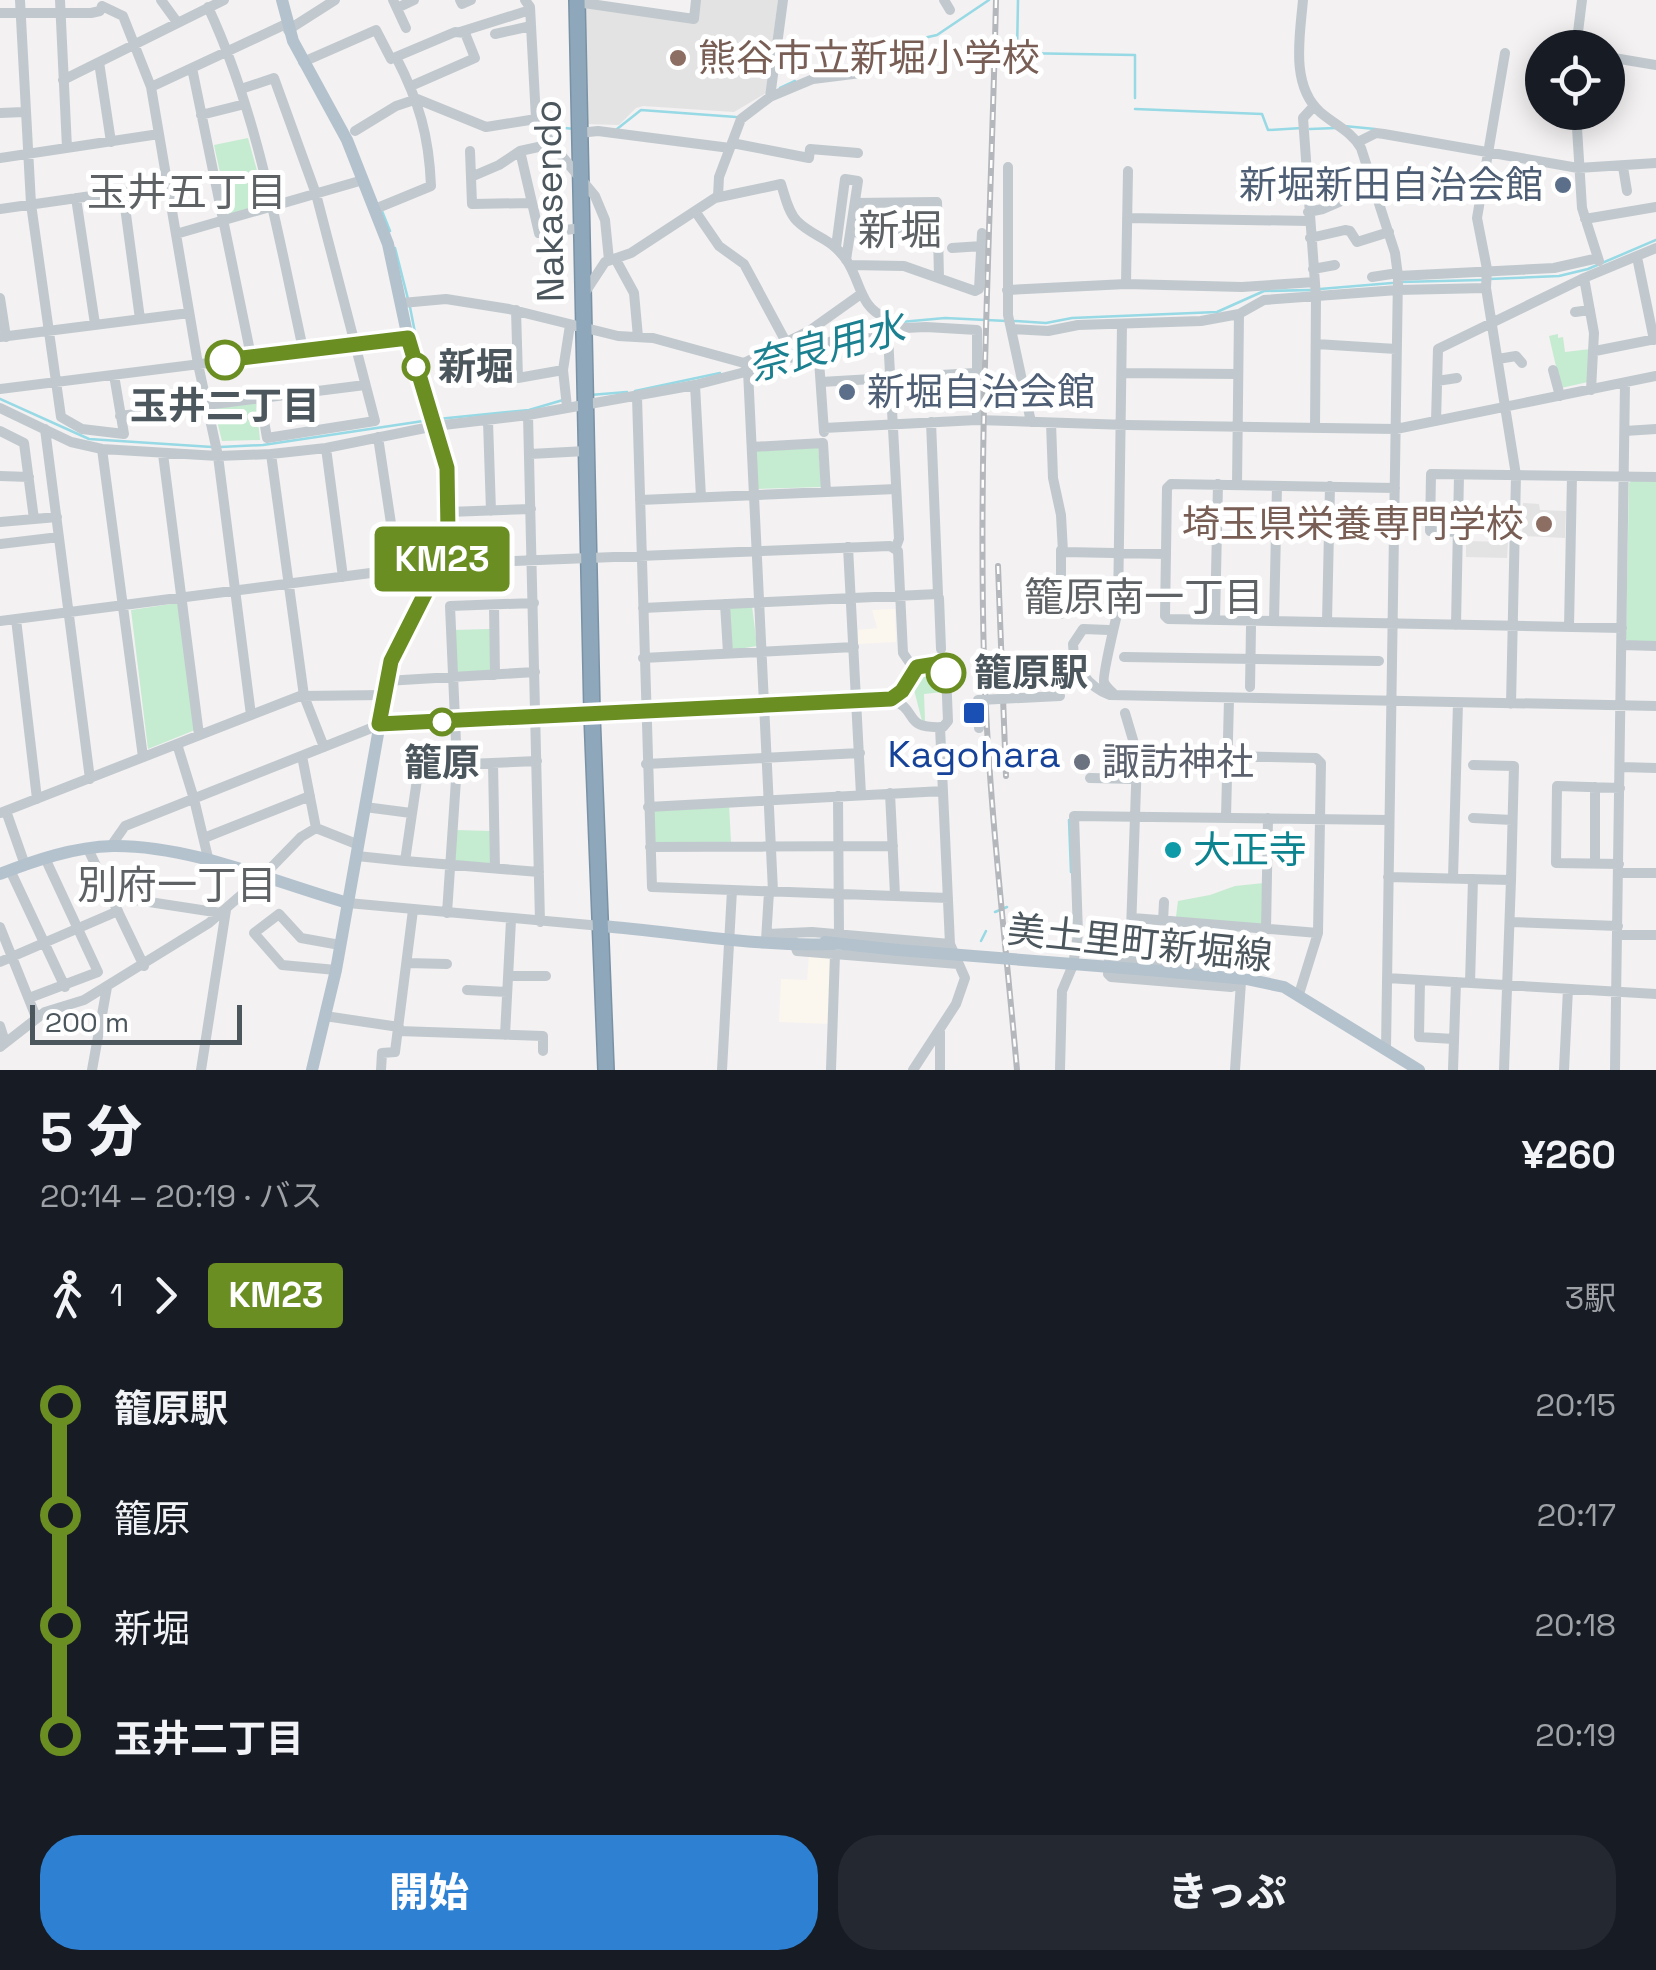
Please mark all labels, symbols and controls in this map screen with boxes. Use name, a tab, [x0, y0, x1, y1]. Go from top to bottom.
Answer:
map controls	[1525, 30, 1625, 130]
button: locate	[1525, 30, 1625, 130]
place label: 熊谷市立新堀小学校	[698, 34, 1040, 82]
marker: 熊谷市立新堀小学校	[667, 47, 689, 69]
street label: Nakasendo	[523, 99, 575, 303]
place label: 新堀新田自治会館	[1239, 161, 1543, 209]
district label: 玉井五丁目	[87, 167, 287, 218]
marker: 新堀新田自治会館	[1552, 174, 1574, 196]
district label: 新堀	[858, 204, 942, 257]
water label: 奈良用水	[742, 301, 914, 392]
marker: 玉井二丁目	[206, 341, 244, 379]
place label: 新堀	[438, 343, 514, 391]
marker: 新堀	[403, 354, 429, 380]
place label: 新堀自治会館	[867, 368, 1095, 416]
marker: 新堀自治会館	[836, 381, 858, 403]
place label: 玉井二丁目	[130, 382, 320, 430]
place label: 埼玉県栄養専門学校	[1182, 500, 1524, 548]
marker: 埼玉県栄養専門学校	[1533, 513, 1555, 535]
line badge: KM23	[372, 526, 512, 592]
text: KM23	[395, 537, 489, 581]
district label: 籠原南一丁目	[1024, 572, 1264, 623]
place label: 籠原駅	[974, 649, 1088, 697]
marker: 籠原駅	[927, 654, 965, 692]
marker: Kagohara	[961, 700, 987, 726]
marker: 籠原	[429, 709, 455, 735]
place label: Kagohara	[887, 730, 1061, 778]
place label: 諏訪神社	[1102, 738, 1254, 786]
place label: 籠原	[404, 739, 480, 787]
marker: 諏訪神社	[1071, 751, 1093, 773]
place label: 大正寺	[1193, 826, 1307, 874]
marker: 大正寺	[1162, 839, 1184, 861]
district label: 別府一丁目	[77, 860, 277, 911]
street label: 美土里町新堀線	[1005, 905, 1275, 981]
scale bar	[30, 1000, 242, 1044]
text: 200 m	[45, 1004, 129, 1040]
text: 5 分	[40, 1097, 142, 1167]
text: ¥260	[1522, 1131, 1616, 1179]
text: 20:14 – 20:19 · バス	[40, 1176, 323, 1216]
icon: walk	[40, 1268, 95, 1323]
icon: forward	[138, 1268, 193, 1323]
text: KM23	[228, 1273, 323, 1317]
text: 1	[110, 1275, 123, 1315]
text: 3駅	[1565, 1278, 1616, 1318]
text: 籠原駅	[114, 1385, 228, 1433]
text: 20:15	[1536, 1385, 1616, 1425]
text: 籠原	[114, 1495, 190, 1543]
text: 20:17	[1537, 1495, 1616, 1535]
text: 新堀	[114, 1605, 190, 1653]
text: 20:18	[1535, 1605, 1616, 1645]
text: 玉井二丁目	[114, 1715, 304, 1763]
text: 20:19	[1535, 1715, 1616, 1755]
button: 開始	[40, 1835, 818, 1950]
button: きっぷ	[838, 1835, 1616, 1950]

